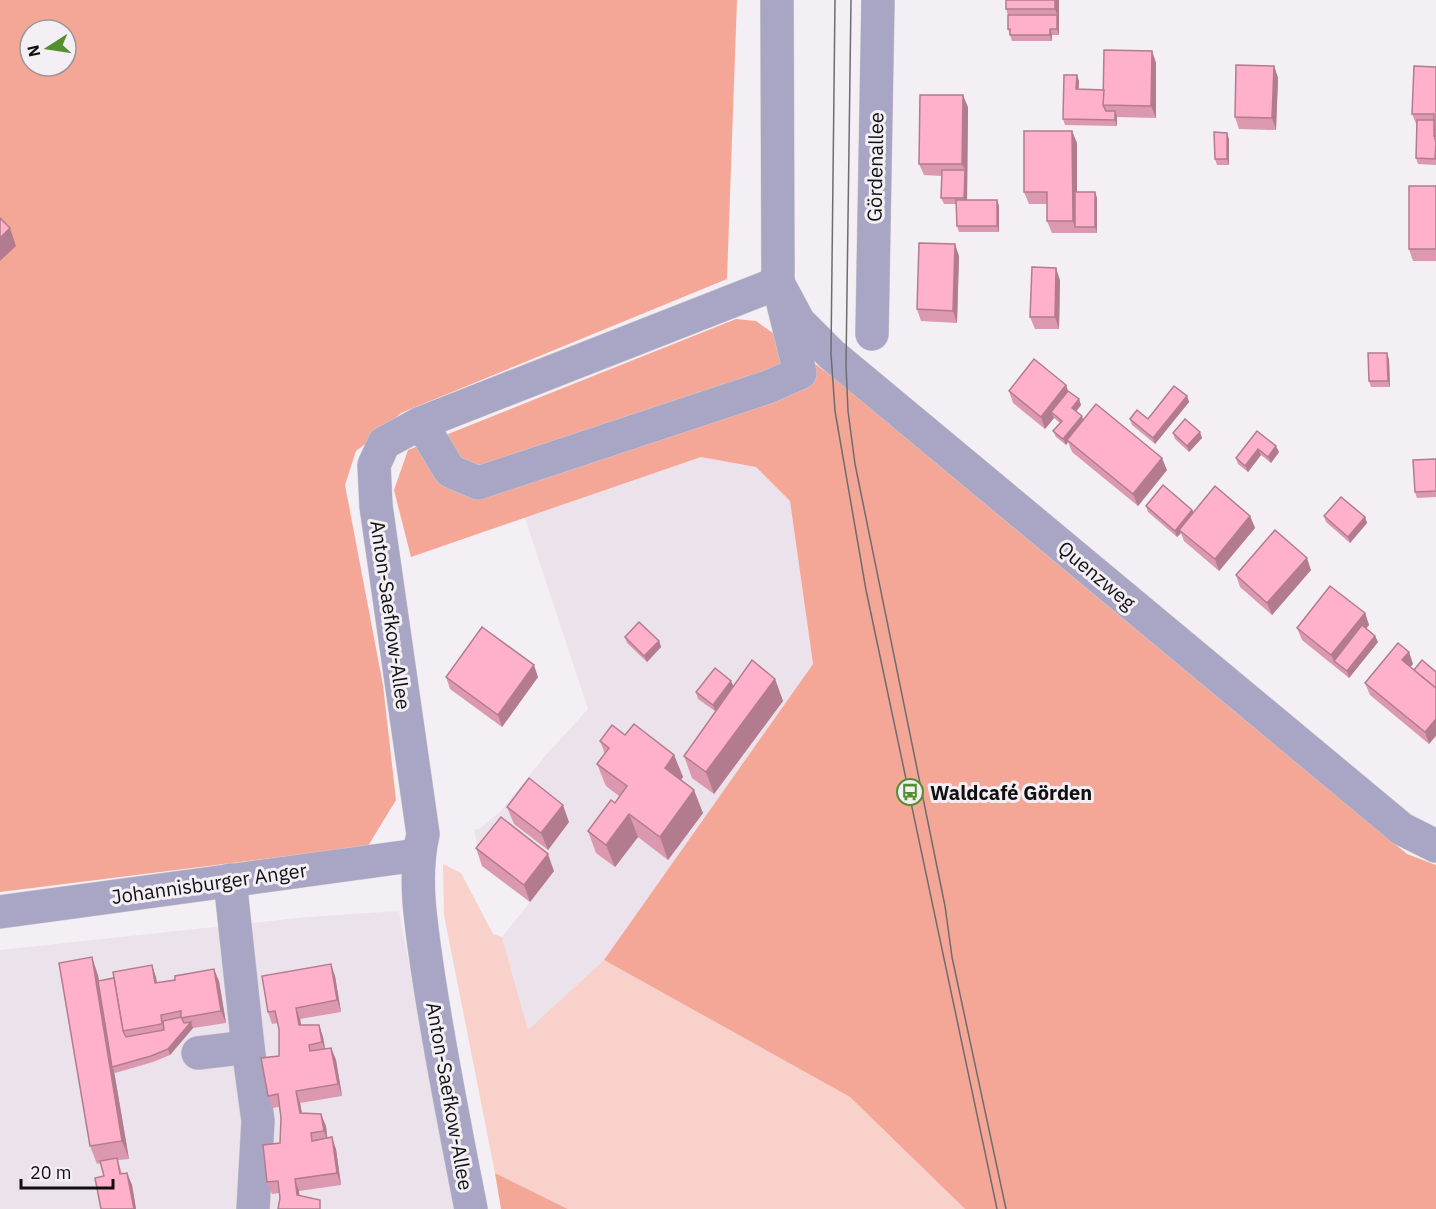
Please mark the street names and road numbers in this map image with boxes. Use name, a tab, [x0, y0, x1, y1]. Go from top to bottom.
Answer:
street label: Gördenallee	[861, 112, 889, 222]
street label: Anton-Saefkow-Allee	[364, 519, 418, 711]
street label: Quenzweg	[1052, 534, 1142, 616]
street label: Johannisburger Anger	[109, 856, 309, 910]
street label: Anton-Saefkow-Allee	[420, 1000, 480, 1192]

